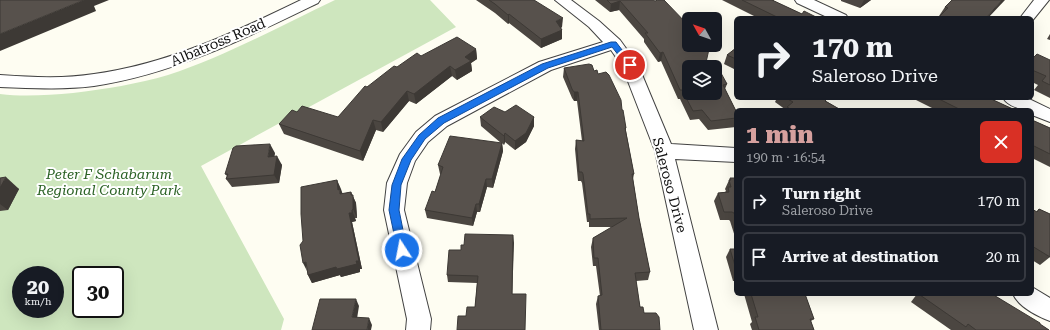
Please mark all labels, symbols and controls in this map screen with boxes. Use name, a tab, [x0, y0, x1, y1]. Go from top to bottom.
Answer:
north arrow	[682, 12, 722, 52]
map controls	[682, 12, 722, 100]
street label: Albatross Road	[168, 15, 268, 69]
text: 170 m	[812, 31, 893, 64]
icon: right	[746, 32, 798, 84]
pin	[613, 48, 647, 82]
icon: arrive	[619, 54, 641, 76]
button: layers	[682, 60, 722, 100]
text: Saleroso Drive	[812, 65, 938, 86]
text: 1 min	[746, 121, 813, 149]
button: close	[980, 121, 1022, 163]
street label: Saleroso Drive	[650, 136, 690, 235]
text: 190 m · 16:54	[746, 150, 825, 165]
park label: Peter F Schabarum Regional County Park	[36, 166, 181, 198]
text: Turn right	[782, 185, 861, 203]
icon: right	[748, 190, 770, 212]
text: 170 m	[977, 192, 1020, 210]
text: Saleroso Drive	[782, 203, 873, 218]
position arrow	[381, 229, 423, 271]
icon: arrive	[748, 246, 770, 268]
text: Arrive at destination	[782, 248, 938, 266]
text: 20 m	[986, 248, 1020, 266]
speed limit sign: 30	[72, 266, 124, 318]
text: 20	[27, 275, 49, 299]
text: km/h	[25, 296, 51, 307]

